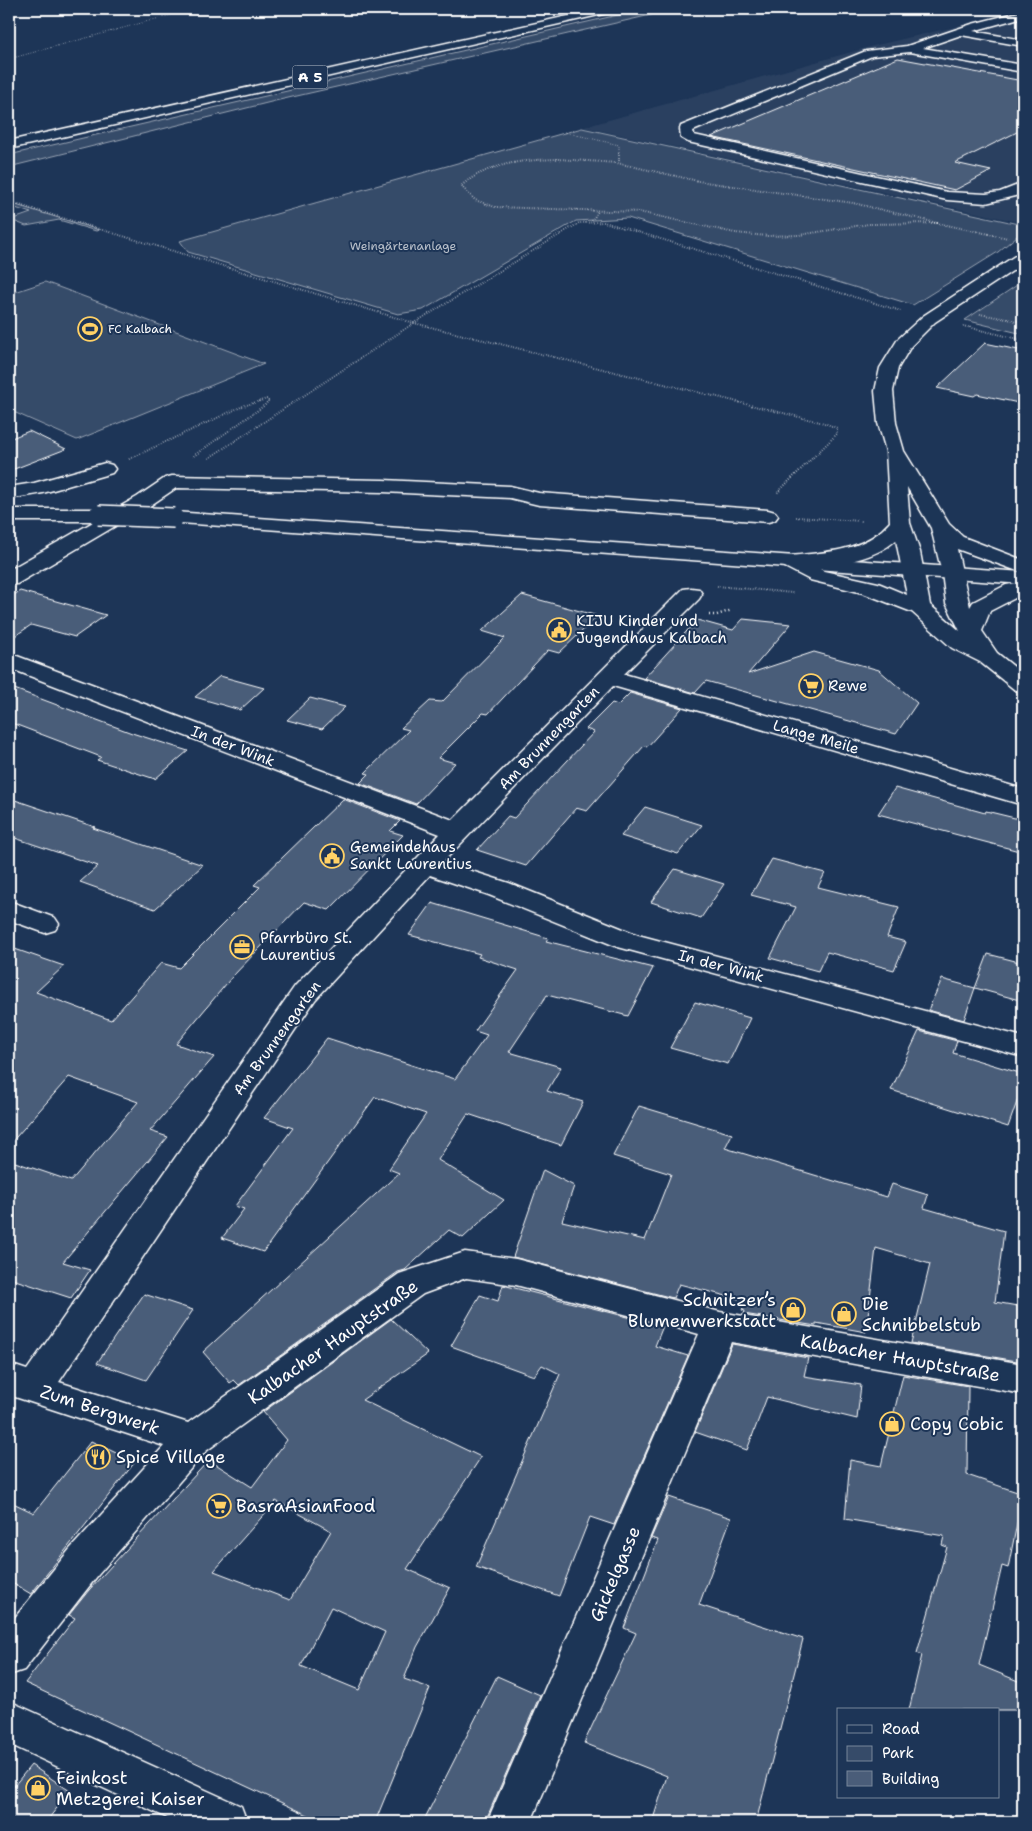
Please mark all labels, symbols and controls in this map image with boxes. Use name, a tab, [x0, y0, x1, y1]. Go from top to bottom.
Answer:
road number: A 5	[292, 66, 328, 88]
park label: Weingärtenanlage	[350, 238, 457, 254]
sports icon: FC Kalbach	[77, 316, 103, 342]
place label: FC Kalbach	[108, 321, 172, 337]
place label: KIJU Kinder und Jugendhaus Kalbach	[576, 611, 727, 648]
public building icon: KIJU Kinder und Jugendhaus Kalbach	[546, 617, 572, 643]
supermarket icon: Rewe	[798, 673, 824, 699]
place label: Rewe	[828, 676, 868, 696]
street label: Am Brunnengarten	[494, 682, 604, 794]
street label: Lange Meile	[771, 715, 861, 759]
street label: In der Wink	[188, 721, 278, 771]
place label: Gemeindehaus Sankt Laurentius	[350, 837, 472, 874]
public building icon: Gemeindehaus Sankt Laurentius	[319, 843, 345, 869]
place label: Pfarrbüro St. Laurentius	[260, 928, 352, 965]
office icon: Pfarrbüro St. Laurentius	[229, 934, 255, 960]
street label: In der Wink	[676, 945, 766, 987]
street label: Am Brunnengarten	[229, 977, 325, 1099]
street label: Kalbacher Hauptstraße	[243, 1274, 423, 1410]
place label: Schnitzer’s Blumenwerkstatt	[628, 1288, 776, 1333]
place label: Die Schnibbelstub	[862, 1292, 981, 1337]
shop icon: Schnitzer’s Blumenwerkstatt	[780, 1297, 806, 1323]
shop icon: Die Schnibbelstub	[831, 1301, 857, 1327]
street label: Kalbacher Hauptstraße	[798, 1329, 1002, 1387]
street label: Zum Bergwerk	[37, 1379, 163, 1441]
shop icon: Copy Cobic	[879, 1411, 905, 1437]
place label: Copy Cobic	[910, 1412, 1004, 1436]
restaurant icon: Spice Village	[85, 1444, 111, 1470]
place label: Spice Village	[116, 1445, 225, 1469]
supermarket icon: BasraAsianFood	[206, 1493, 232, 1519]
place label: BasraAsianFood	[236, 1494, 375, 1518]
street label: Gickelgasse	[584, 1523, 646, 1625]
legend	[837, 1708, 1000, 1798]
text: Road	[882, 1719, 920, 1739]
text: Park	[882, 1743, 914, 1763]
place label: Feinkost Metzgerei Kaiser	[56, 1766, 205, 1811]
text: Building	[882, 1769, 939, 1789]
shop icon: Feinkost Metzgerei Kaiser	[25, 1775, 51, 1801]

